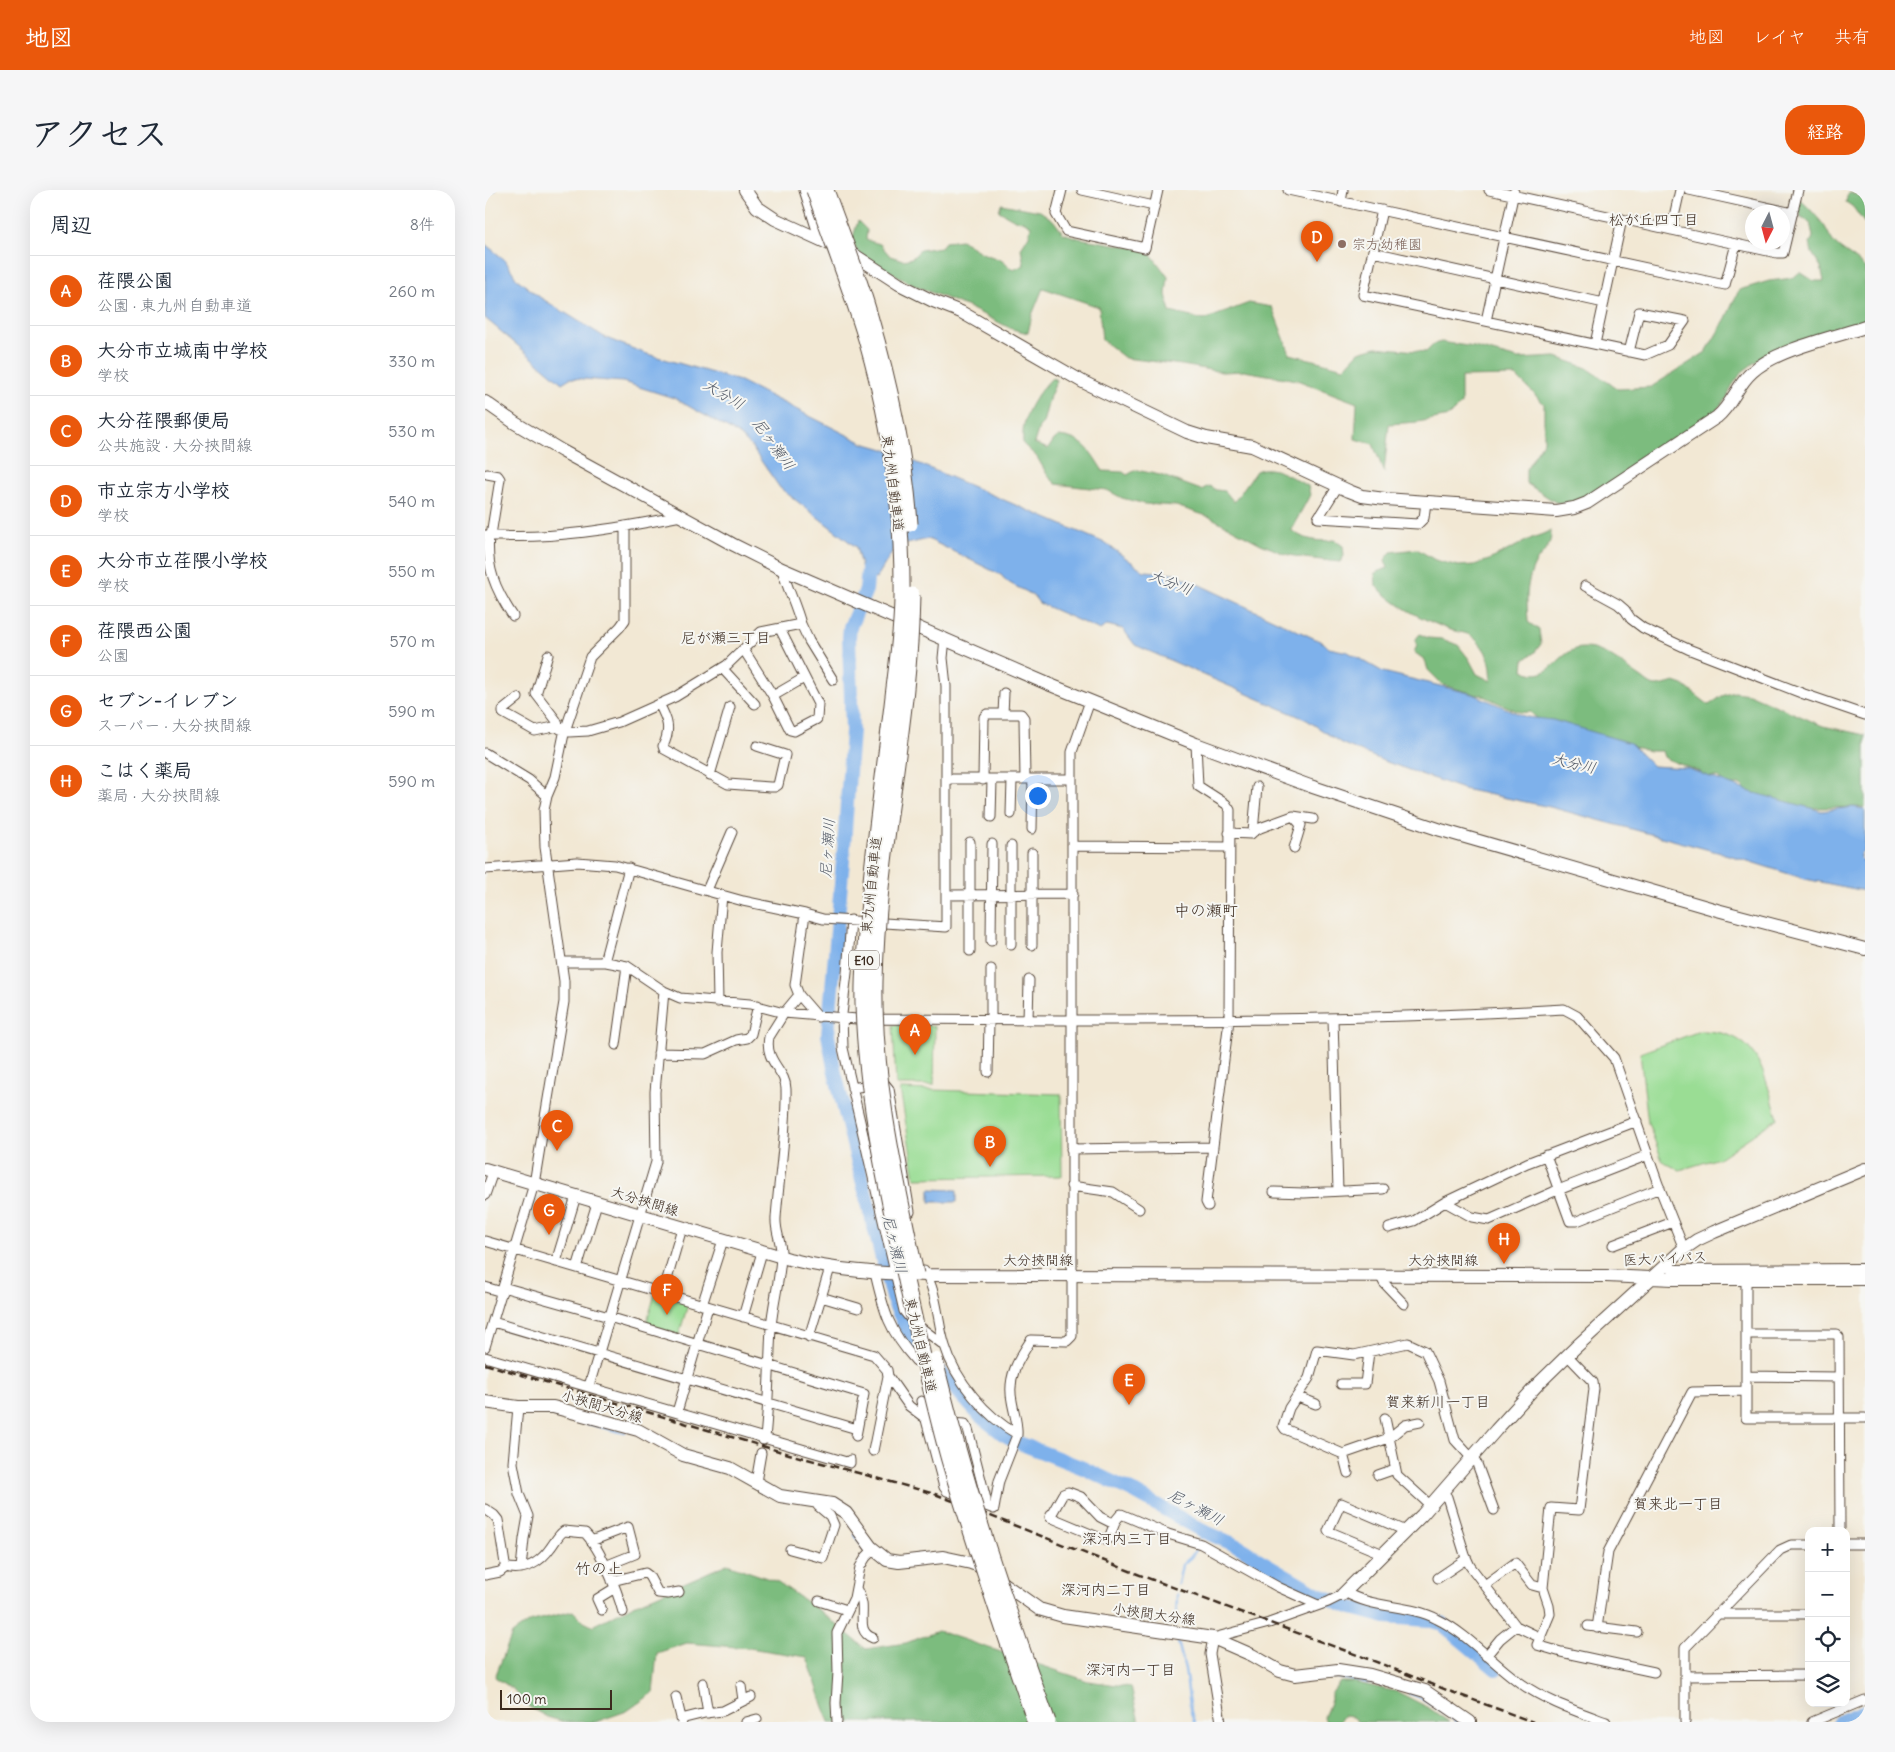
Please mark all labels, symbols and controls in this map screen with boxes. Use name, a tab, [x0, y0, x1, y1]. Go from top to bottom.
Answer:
text: 地図	[25, 22, 73, 52]
text: 地図	[1689, 25, 1725, 48]
text: レイヤ	[1753, 25, 1806, 48]
text: 共有	[1834, 25, 1870, 48]
button: 経路	[1785, 105, 1865, 155]
text: アクセス	[30, 111, 168, 155]
north arrow	[1745, 205, 1790, 250]
district label: 松が丘四丁目	[1609, 210, 1699, 229]
text: 周辺	[50, 211, 92, 238]
text: 8件	[410, 214, 435, 234]
pin: D	[1301, 221, 1333, 262]
place label: 宗方幼稚園	[1352, 235, 1422, 253]
marker: 宗方幼稚園	[1336, 238, 1348, 250]
text: 荏隈公園	[97, 268, 173, 292]
text: A	[61, 281, 71, 301]
text: 260 m	[389, 281, 435, 301]
text: 公園 · 東九州自動車道	[97, 295, 252, 315]
text: 大分市立城南中学校	[97, 338, 268, 362]
text: B	[61, 351, 71, 371]
text: 330 m	[388, 351, 435, 371]
text: 学校	[97, 365, 129, 385]
water label: 大分川	[700, 374, 748, 414]
text: 大分荏隈郵便局	[97, 408, 230, 432]
water label: 尼ヶ瀬川	[749, 414, 799, 474]
text: C	[61, 421, 71, 441]
text: 530 m	[388, 421, 435, 441]
street label: 東九州自動車道	[878, 433, 908, 533]
text: 公共施設 · 大分挾間線	[97, 435, 252, 455]
text: 市立宗方小学校	[97, 478, 230, 502]
text: D	[60, 491, 72, 511]
text: 540 m	[388, 491, 435, 511]
text: 学校	[97, 505, 129, 525]
text: 大分市立荏隈小学校	[97, 548, 268, 572]
text: E	[61, 561, 71, 581]
text: 550 m	[388, 561, 435, 581]
water label: 大分川	[1147, 565, 1195, 599]
text: 学校	[97, 575, 129, 595]
text: 荏隈西公園	[97, 618, 192, 642]
district label: 尼が瀬三丁目	[681, 628, 771, 647]
text: F	[61, 631, 71, 651]
text: 570 m	[390, 631, 435, 651]
text: 公園	[97, 645, 129, 665]
text: セブン-イレブン	[97, 688, 238, 712]
text: G	[60, 701, 72, 721]
text: 590 m	[388, 701, 435, 721]
text: スーパー · 大分挾間線	[97, 715, 252, 735]
water label: 大分川	[1550, 749, 1598, 777]
text: こはく薬局	[97, 758, 192, 782]
text: H	[60, 771, 72, 791]
text: 590 m	[388, 771, 435, 791]
your location	[1025, 783, 1051, 809]
text: 薬局 · 大分挾間線	[97, 785, 220, 805]
water label: 尼ヶ瀬川	[815, 817, 839, 879]
street label: 東九州自動車道	[857, 835, 885, 935]
district label: 中の瀬町	[1174, 900, 1238, 920]
road number: E10	[849, 950, 879, 970]
pin: A	[899, 1014, 931, 1055]
pin: C	[541, 1110, 573, 1151]
pin: B	[974, 1126, 1006, 1167]
street label: 大分挾間線	[609, 1182, 681, 1220]
pin: G	[533, 1194, 565, 1235]
water label: 尼ヶ瀬川	[879, 1213, 911, 1275]
pin: H	[1488, 1223, 1520, 1264]
street label: 医大バイパス	[1623, 1247, 1707, 1269]
street label: 大分挾間線	[1003, 1251, 1073, 1269]
street label: 大分挾間線	[1408, 1251, 1478, 1269]
pin: F	[651, 1274, 683, 1315]
street label: 東九州自動車道	[901, 1295, 941, 1395]
pin: E	[1113, 1364, 1145, 1405]
street label: 小挾間大分線	[559, 1386, 645, 1426]
district label: 賀来新川一丁目	[1385, 1392, 1491, 1411]
water label: 尼ヶ瀬川	[1165, 1485, 1227, 1529]
district label: 賀来北一丁目	[1633, 1494, 1723, 1513]
map controls	[1805, 1527, 1850, 1707]
button: +	[1805, 1527, 1850, 1572]
district label: 深河内三丁目	[1082, 1529, 1172, 1548]
district label: 竹の上	[575, 1558, 623, 1578]
button: −	[1805, 1572, 1850, 1617]
district label: 深河内二丁目	[1061, 1580, 1151, 1599]
street label: 小挾間大分線	[1111, 1599, 1197, 1629]
button: locate	[1805, 1617, 1850, 1662]
district label: 深河内一丁目	[1086, 1660, 1176, 1679]
button: layers	[1805, 1662, 1850, 1707]
scale bar	[500, 1687, 613, 1710]
text: 100 m	[507, 1690, 547, 1708]

